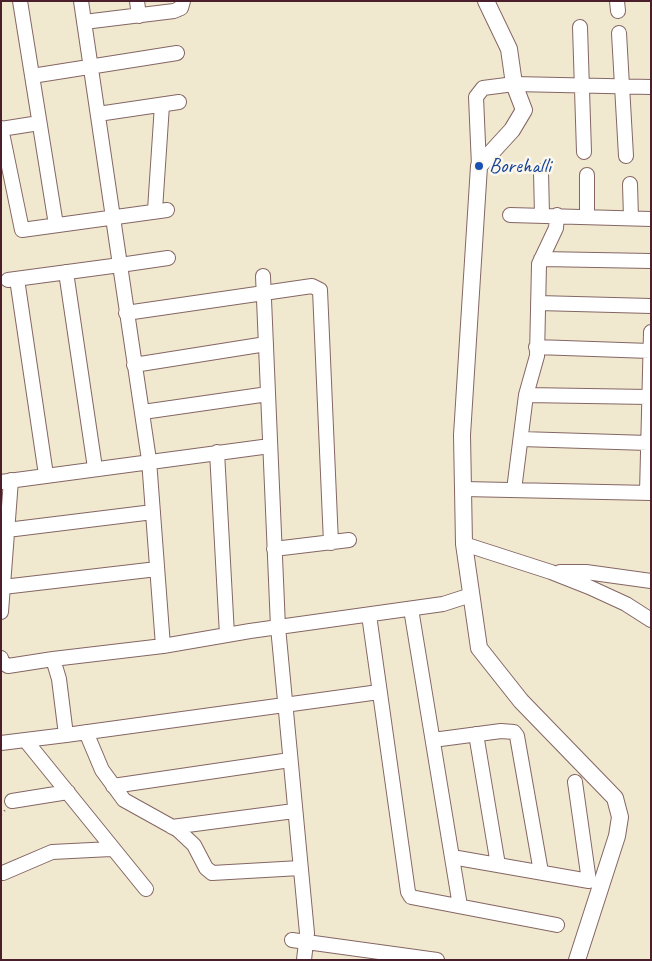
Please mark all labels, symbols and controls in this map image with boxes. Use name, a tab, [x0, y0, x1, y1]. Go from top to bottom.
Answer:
place label: Borehalli	[489, 153, 551, 179]
marker: Borehalli	[473, 160, 485, 172]

